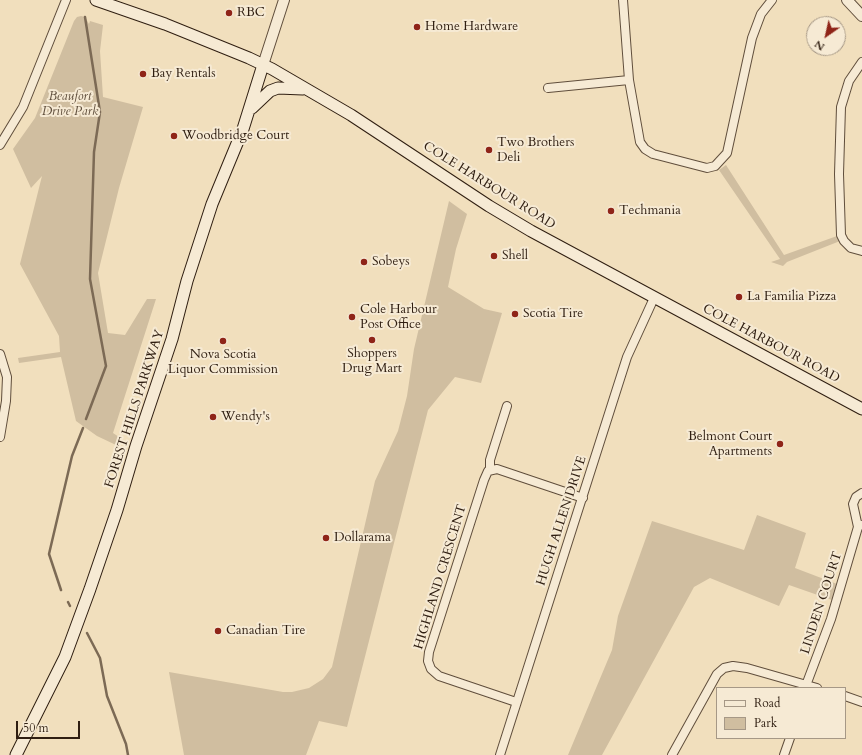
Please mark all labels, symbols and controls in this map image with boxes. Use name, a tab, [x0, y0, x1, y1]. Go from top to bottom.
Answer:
place label: RBC	[237, 5, 265, 21]
marker: RBC	[224, 8, 234, 18]
north arrow	[806, 16, 846, 56]
place label: Home Hardware	[425, 19, 518, 35]
marker: Home Hardware	[412, 22, 422, 32]
text: N	[811, 37, 828, 54]
place label: Bay Rentals	[151, 66, 215, 82]
marker: Bay Rentals	[138, 69, 148, 79]
park label: Beaufort Drive Park	[42, 89, 98, 120]
place label: Woodbridge Court	[182, 128, 289, 144]
marker: Woodbridge Court	[169, 131, 179, 141]
place label: Two Brothers Deli	[497, 135, 574, 166]
street label: COLE HARBOUR ROAD	[420, 139, 558, 233]
marker: Two Brothers Deli	[484, 145, 494, 155]
place label: Techmania	[619, 203, 681, 219]
marker: Techmania	[606, 206, 616, 216]
place label: Shell	[502, 248, 528, 264]
marker: Shell	[489, 251, 499, 261]
place label: Sobeys	[372, 254, 410, 270]
marker: Sobeys	[359, 257, 369, 267]
place label: La Familia Pizza	[747, 289, 836, 305]
marker: La Familia Pizza	[734, 292, 744, 302]
street label: COLE HARBOUR ROAD	[700, 301, 842, 387]
place label: Cole Harbour Post Office	[360, 302, 437, 333]
place label: Scotia Tire	[523, 306, 583, 322]
marker: Scotia Tire	[510, 309, 520, 319]
marker: Cole Harbour Post Office	[347, 312, 357, 322]
street label: FOREST HILLS PARKWAY	[102, 328, 168, 490]
marker: Shoppers Drug Mart	[367, 335, 377, 345]
marker: Nova Scotia Liquor Commission	[218, 336, 228, 346]
place label: Shoppers Drug Mart	[342, 346, 402, 377]
place label: Nova Scotia Liquor Commission	[168, 347, 278, 378]
place label: Wendy's	[221, 409, 270, 425]
marker: Wendy's	[208, 412, 218, 422]
place label: Belmont Court Apartments	[688, 429, 772, 460]
marker: Belmont Court Apartments	[775, 439, 785, 449]
street label: HUGH ALLEN DRIVE	[534, 454, 590, 588]
street label: HIGHLAND CRESCENT	[411, 503, 471, 651]
place label: Dollarama	[334, 530, 391, 546]
marker: Dollarama	[321, 533, 331, 543]
street label: LINDEN COURT	[798, 550, 846, 656]
place label: Canadian Tire	[226, 623, 305, 639]
marker: Canadian Tire	[213, 626, 223, 636]
legend	[716, 687, 846, 739]
text: Road	[754, 695, 780, 711]
scale bar	[18, 713, 82, 739]
text: Park	[754, 715, 777, 731]
text: 50 m	[23, 720, 49, 736]

